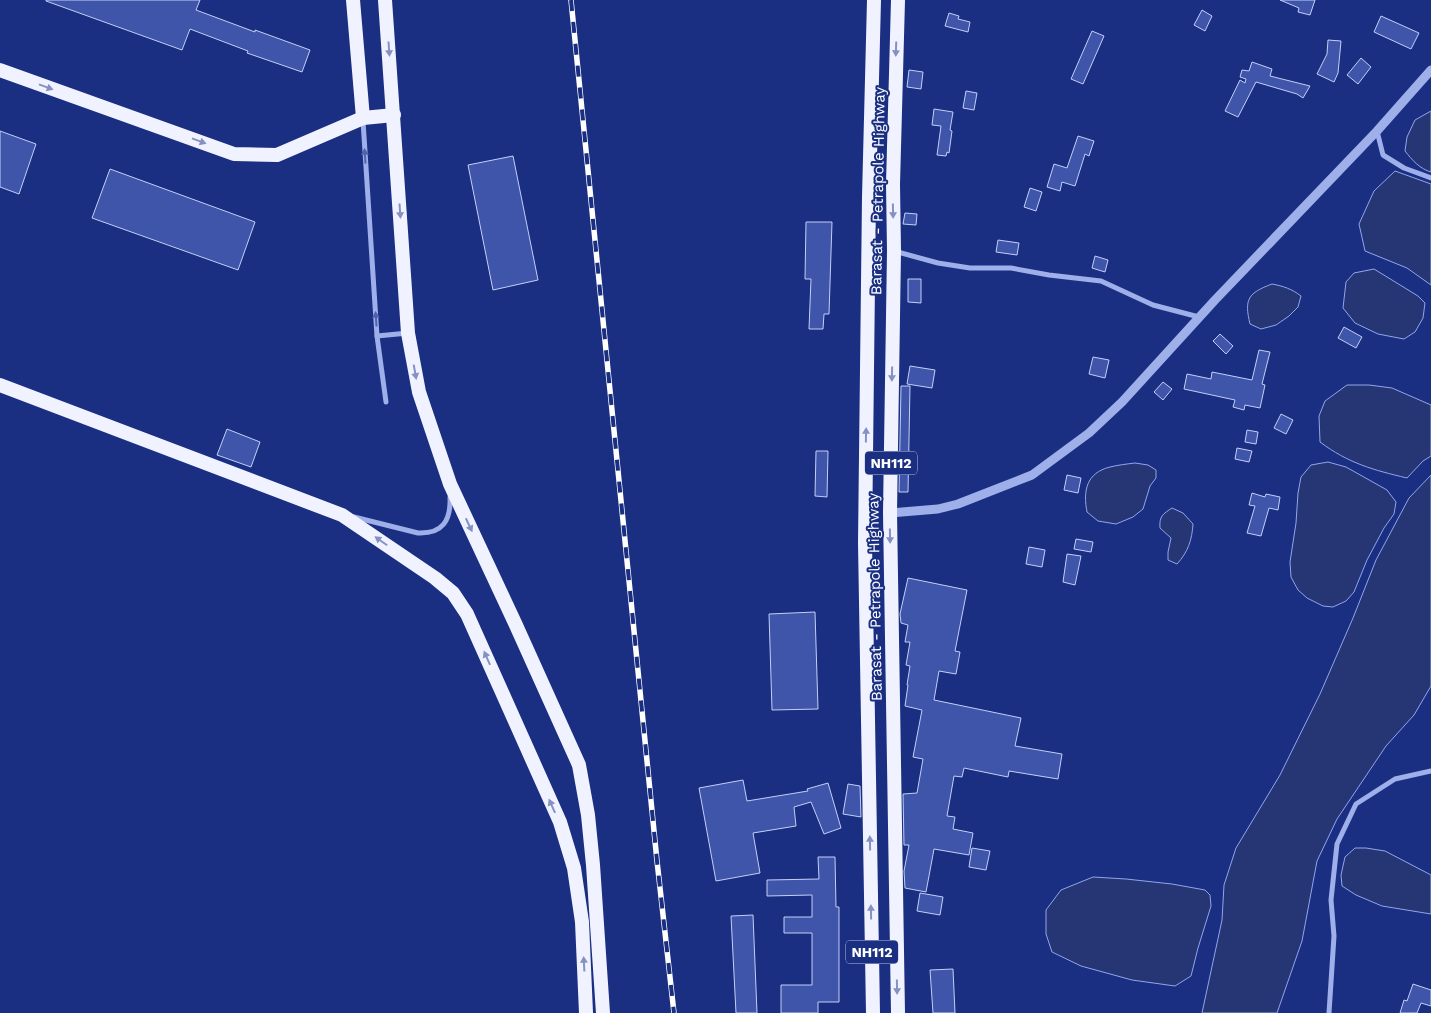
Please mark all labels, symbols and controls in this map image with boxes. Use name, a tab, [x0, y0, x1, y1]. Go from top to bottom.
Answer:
one-way arrow	[385, 41, 393, 57]
one-way arrow	[892, 41, 900, 57]
one-way arrow	[39, 83, 54, 91]
street label: Barasat - Petrapole Highway	[867, 87, 889, 295]
one-way arrow	[192, 137, 207, 145]
one-way arrow	[361, 148, 369, 164]
one-way arrow	[396, 203, 404, 219]
one-way arrow	[889, 203, 897, 219]
one-way arrow	[372, 310, 380, 326]
one-way arrow	[412, 365, 420, 381]
one-way arrow	[888, 366, 896, 382]
one-way arrow	[862, 427, 870, 443]
road number: NH112	[865, 452, 917, 474]
street label: Barasat - Petrapole Highway	[864, 493, 886, 701]
one-way arrow	[466, 518, 474, 532]
one-way arrow	[887, 528, 895, 544]
one-way arrow	[374, 536, 387, 546]
one-way arrow	[482, 651, 490, 665]
one-way arrow	[548, 799, 556, 813]
one-way arrow	[866, 834, 874, 850]
one-way arrow	[867, 904, 875, 920]
road number: NH112	[846, 940, 898, 964]
one-way arrow	[579, 956, 587, 972]
one-way arrow	[893, 979, 901, 995]

